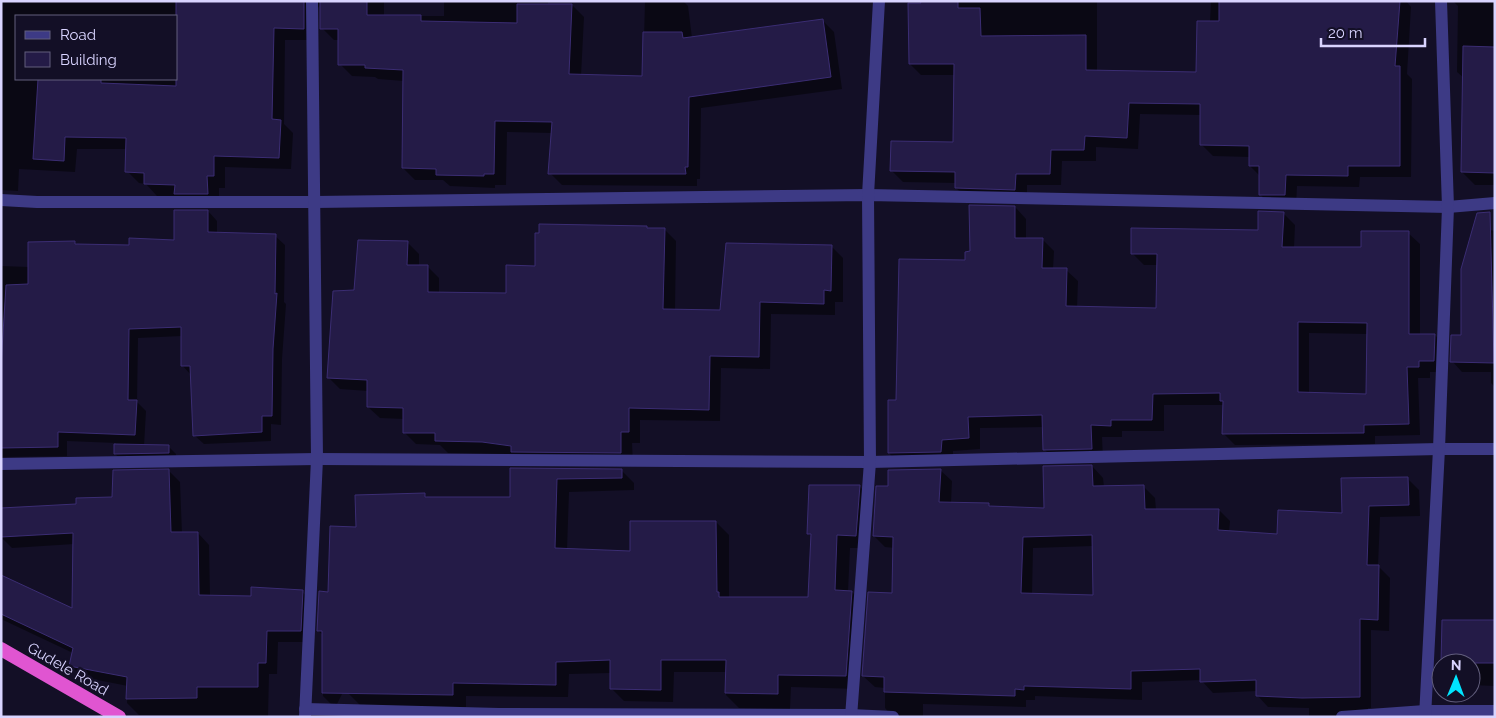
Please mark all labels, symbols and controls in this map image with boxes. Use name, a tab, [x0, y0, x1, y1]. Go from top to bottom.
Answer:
legend	[15, 15, 178, 80]
scale bar	[1321, 15, 1425, 47]
text: 20 m	[1328, 24, 1363, 42]
text: Road	[60, 26, 96, 44]
text: Building	[60, 51, 117, 69]
street label: Gudele Road	[24, 639, 112, 699]
north arrow	[1431, 653, 1481, 703]
text: N	[1451, 657, 1462, 673]

